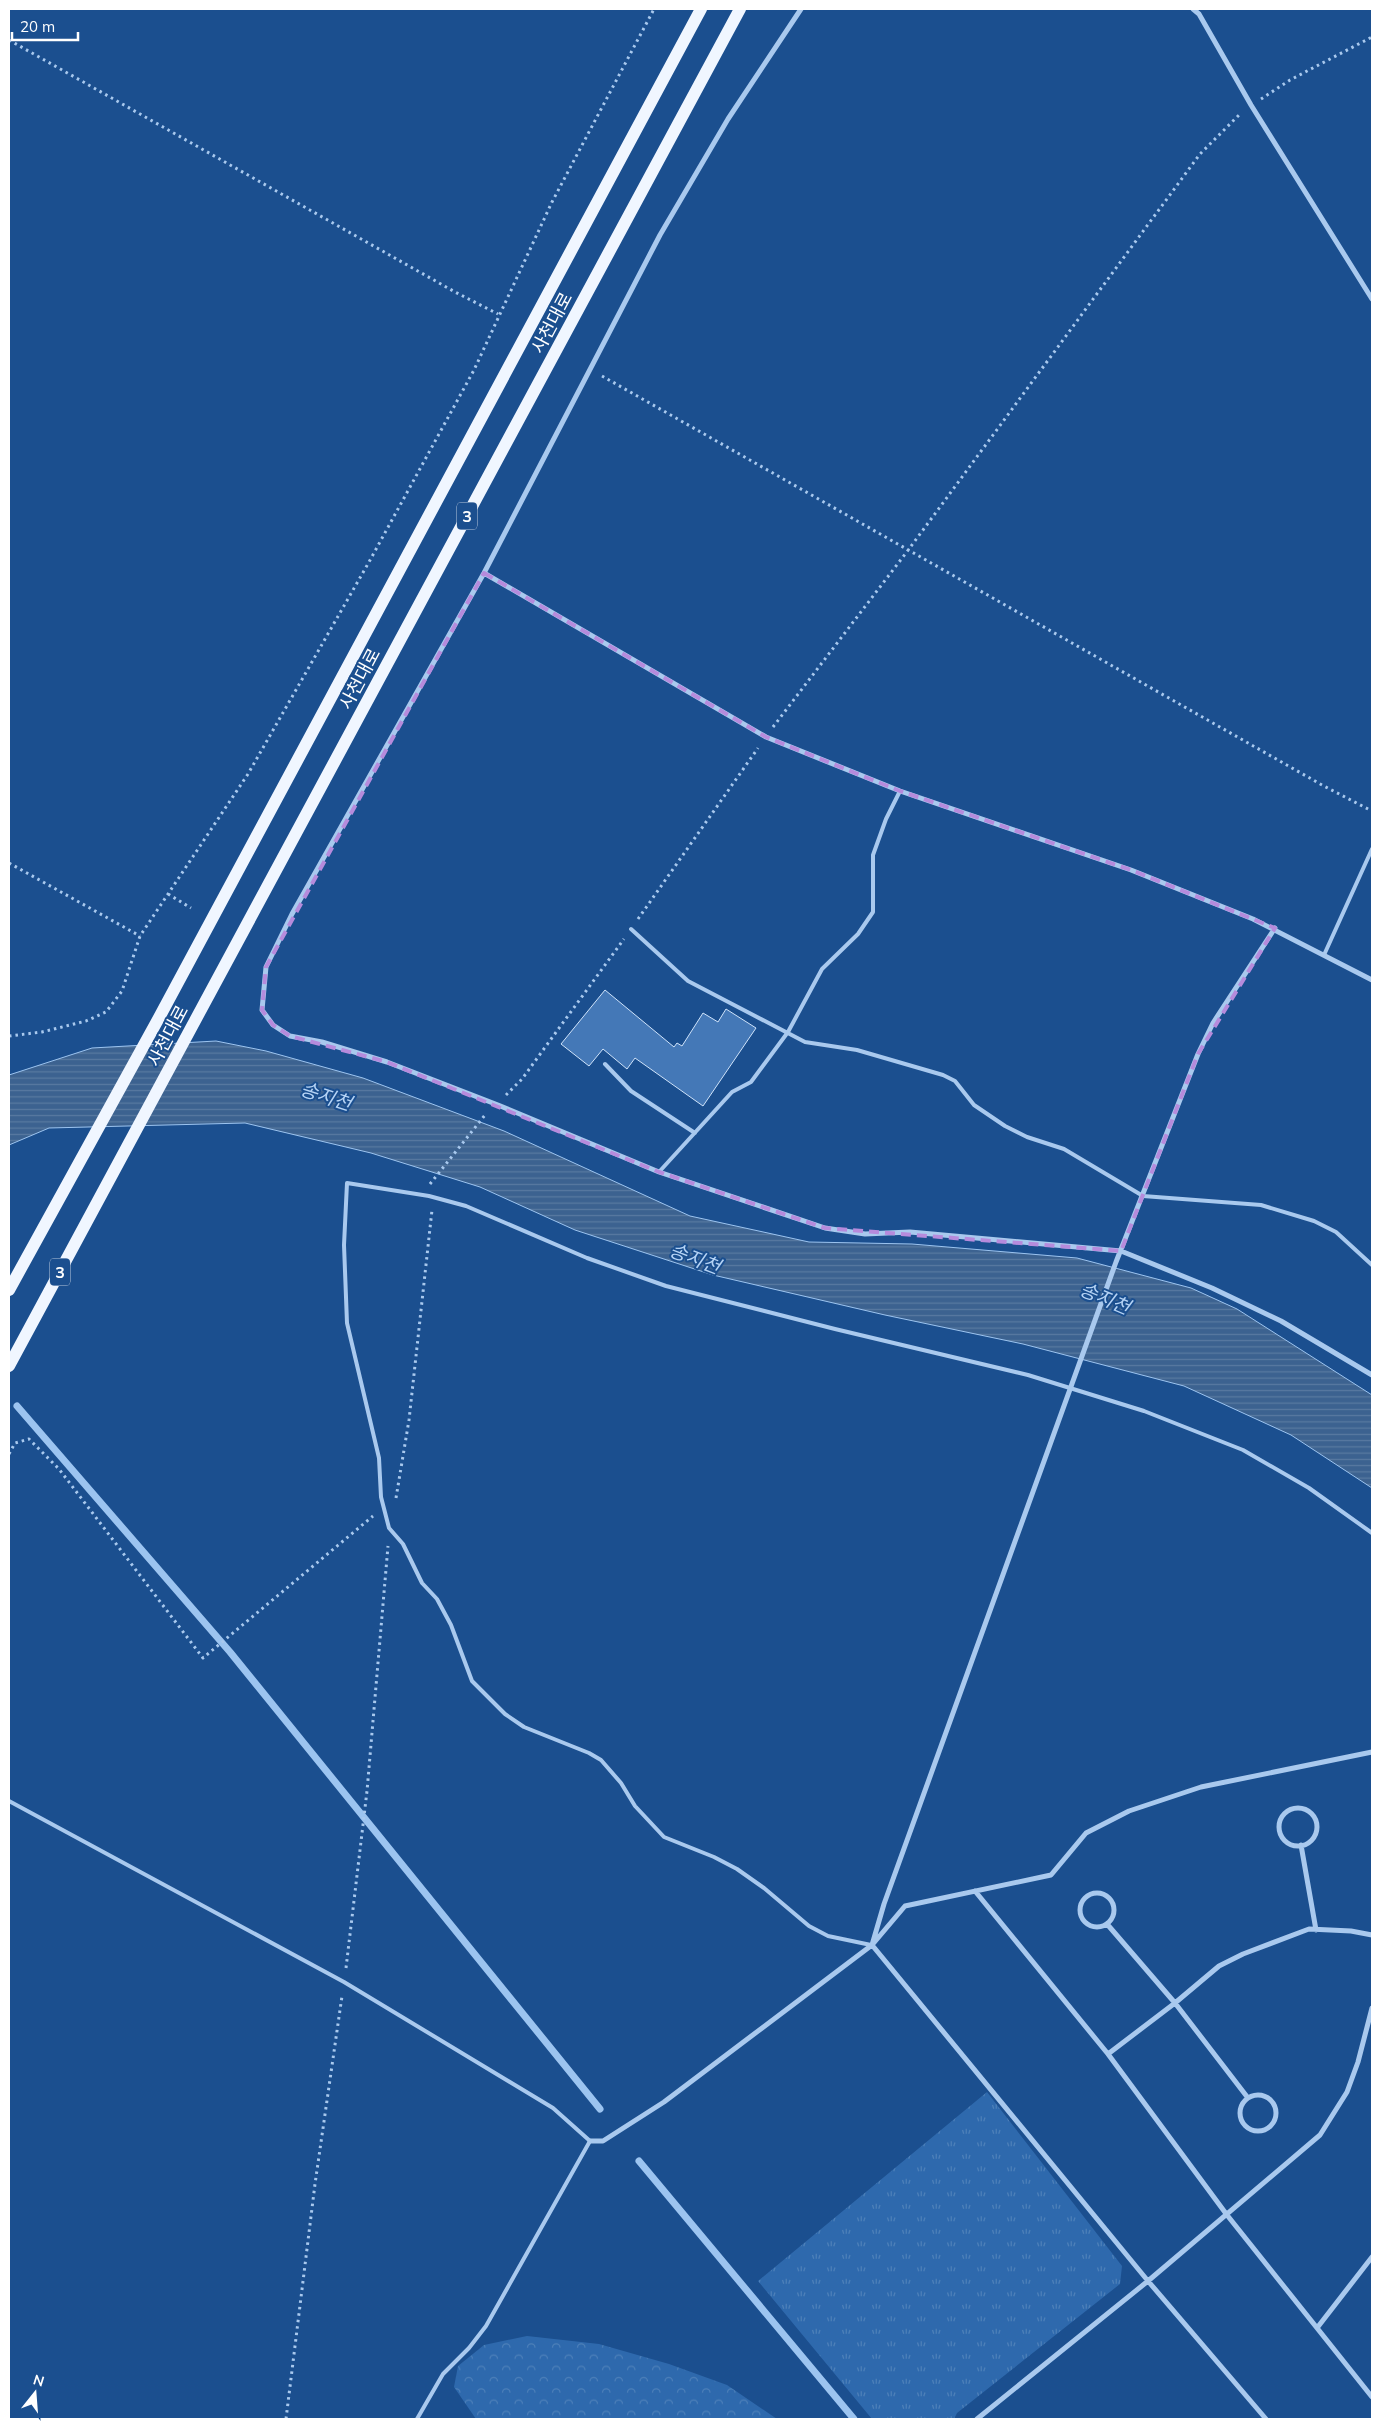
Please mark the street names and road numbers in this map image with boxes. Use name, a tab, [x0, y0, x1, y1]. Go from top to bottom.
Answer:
street label: 사천대로	[526, 288, 577, 357]
road number: 3	[457, 502, 477, 530]
street label: 사천대로	[334, 644, 385, 713]
street label: 사천대로	[142, 1001, 193, 1070]
road number: 3	[50, 1258, 70, 1286]

